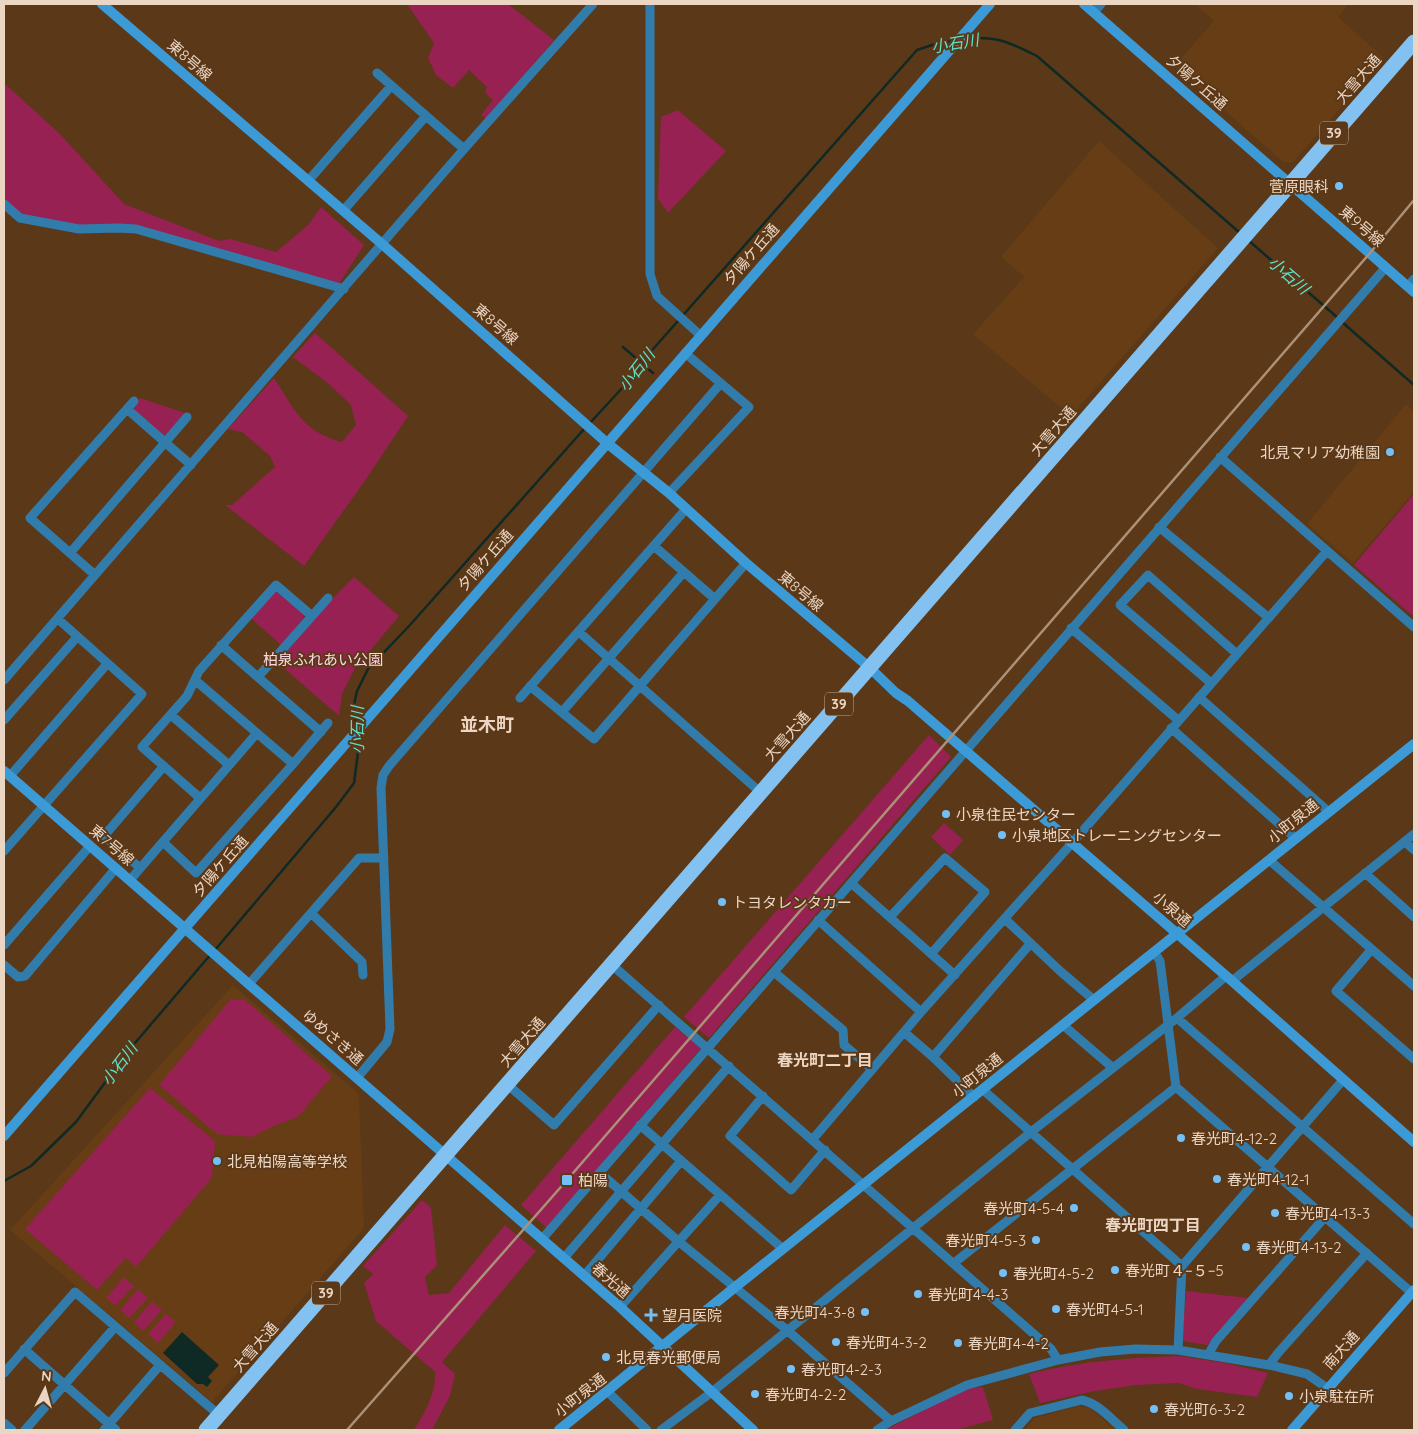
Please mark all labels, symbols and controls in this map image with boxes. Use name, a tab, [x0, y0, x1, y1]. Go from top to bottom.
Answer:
water label: 小石川	[930, 29, 982, 57]
street label: 東8号線	[164, 35, 216, 85]
street label: 夕陽ケ丘通	[1162, 50, 1232, 114]
street label: 大雪大通	[1331, 50, 1385, 108]
road number: 39	[1320, 122, 1348, 144]
place label: 菅原眼科	[1269, 177, 1329, 196]
marker: 菅原眼科	[1333, 180, 1345, 192]
street label: 東9号線	[1336, 201, 1388, 251]
street label: 夕陽ケ丘通	[719, 219, 783, 289]
water label: 小石川	[1264, 252, 1315, 300]
street label: 東8号線	[470, 299, 522, 349]
water label: 小石川	[613, 343, 660, 395]
street label: 大雪大通	[1026, 402, 1080, 460]
place label: 北見マリア幼稚園	[1260, 443, 1380, 462]
marker: 北見マリア幼稚園	[1384, 446, 1396, 458]
street label: 夕陽ケ丘通	[453, 525, 517, 595]
street label: 東8号線	[775, 567, 827, 615]
park label: 柏泉ふれあい公園	[263, 650, 383, 669]
road number: 39	[825, 692, 853, 716]
water label: 小石川	[347, 704, 367, 754]
street label: 大雪大通	[760, 707, 814, 765]
district label: 並木町	[460, 713, 514, 736]
street label: 小町泉通	[1264, 795, 1322, 847]
place label: 小泉住民センター	[956, 805, 1076, 824]
marker: 小泉住民センター	[940, 808, 952, 820]
street label: 東7号線	[86, 821, 138, 869]
place label: 小泉地区トレーニングセンター	[1012, 826, 1222, 845]
marker: 小泉地区トレーニングセンター	[996, 829, 1008, 841]
street label: 夕陽ケ丘通	[188, 831, 252, 901]
street label: 小泉通	[1149, 887, 1195, 931]
place label: トヨタレンタカー	[732, 893, 852, 912]
marker: トヨタレンタカー	[716, 896, 728, 908]
street label: ゆめさき通	[298, 1005, 368, 1069]
street label: 大雪大通	[495, 1013, 549, 1071]
water label: 小石川	[97, 1037, 143, 1089]
street label: 小町泉通	[948, 1049, 1006, 1101]
district label: 春光町二丁目	[777, 1050, 873, 1070]
place label: 春光町4-12-2	[1191, 1129, 1277, 1148]
marker: 春光町4-12-2	[1175, 1132, 1187, 1144]
place label: 北見柏陽高等学校	[227, 1152, 347, 1171]
marker: 北見柏陽高等学校	[211, 1155, 223, 1167]
place label: 春光町4-12-1	[1227, 1170, 1310, 1189]
place label: 柏陽	[578, 1171, 608, 1190]
marker: 柏陽	[560, 1173, 574, 1187]
marker: 春光町4-12-1	[1211, 1173, 1223, 1185]
place label: 春光町4-5-4	[983, 1199, 1064, 1218]
marker: 春光町4-5-4	[1068, 1202, 1080, 1214]
place label: 春光町4-13-3	[1285, 1204, 1370, 1223]
marker: 春光町4-13-3	[1269, 1207, 1281, 1219]
district label: 春光町四丁目	[1105, 1215, 1201, 1235]
place label: 春光町4-5-3	[945, 1231, 1026, 1250]
marker: 春光町4-5-3	[1030, 1234, 1042, 1246]
place label: 春光町4-13-2	[1256, 1238, 1342, 1257]
marker: 春光町4-13-2	[1240, 1241, 1252, 1253]
street label: 春光通	[588, 1258, 634, 1302]
place label: 春光町４−５−5	[1125, 1261, 1224, 1280]
place label: 春光町4-5-2	[1013, 1264, 1094, 1283]
marker: 春光町４−５−5	[1109, 1264, 1121, 1276]
marker: 春光町4-5-2	[997, 1267, 1009, 1279]
road number: 39	[312, 1282, 340, 1305]
place label: 春光町4-4-3	[928, 1285, 1009, 1304]
marker: 春光町4-4-3	[912, 1288, 924, 1300]
place label: 春光町4-5-1	[1066, 1300, 1144, 1319]
place label: 春光町4-3-8	[774, 1303, 855, 1322]
marker: 春光町4-5-1	[1050, 1303, 1062, 1315]
place label: 望月医院	[662, 1306, 722, 1325]
marker: 春光町4-3-8	[859, 1306, 871, 1318]
marker: 望月医院	[644, 1308, 658, 1322]
street label: 大雪大通	[228, 1318, 282, 1376]
street label: 南大通	[1319, 1327, 1363, 1373]
place label: 春光町4-3-2	[846, 1333, 927, 1352]
place label: 春光町4-4-2	[968, 1334, 1049, 1353]
marker: 春光町4-3-2	[830, 1336, 842, 1348]
marker: 春光町4-4-2	[952, 1337, 964, 1349]
place label: 北見春光郵便局	[616, 1348, 721, 1367]
marker: 北見春光郵便局	[600, 1351, 612, 1363]
place label: 春光町4-2-3	[801, 1360, 882, 1379]
marker: 春光町4-2-3	[785, 1363, 797, 1375]
north arrow	[20, 1364, 70, 1414]
text: N	[40, 1367, 52, 1386]
street label: 小町泉通	[551, 1369, 609, 1421]
place label: 春光町4-2-2	[765, 1385, 846, 1404]
place label: 小泉駐在所	[1299, 1387, 1374, 1406]
marker: 春光町4-2-2	[749, 1388, 761, 1400]
marker: 小泉駐在所	[1283, 1390, 1295, 1402]
place label: 春光町6-3-2	[1164, 1400, 1245, 1419]
marker: 春光町6-3-2	[1148, 1403, 1160, 1415]

